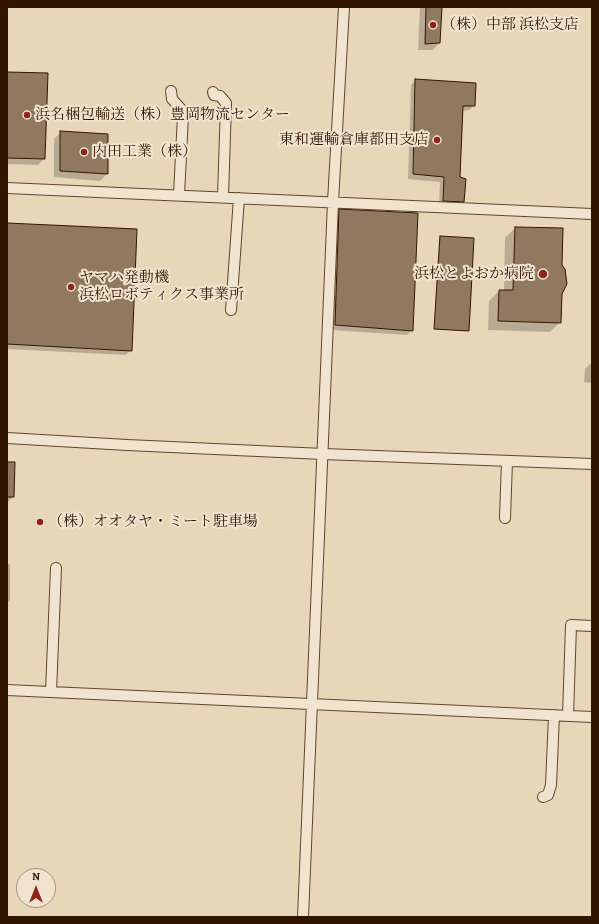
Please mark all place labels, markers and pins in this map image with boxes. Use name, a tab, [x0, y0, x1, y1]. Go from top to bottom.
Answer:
place label: （株）中部 浜松支店	[441, 16, 579, 34]
marker: （株）中部 浜松支店	[428, 20, 438, 30]
place label: 浜名梱包輸送（株）豊岡物流センター	[35, 106, 290, 124]
marker: 浜名梱包輸送（株）豊岡物流センター	[22, 110, 32, 120]
place label: 東和運輸倉庫都田支店	[279, 131, 429, 149]
marker: 東和運輸倉庫都田支店	[432, 135, 442, 145]
place label: 内田工業（株）	[92, 143, 197, 161]
marker: 内田工業（株）	[79, 147, 89, 157]
place label: 浜松とよおか病院	[414, 265, 534, 283]
marker: 浜松とよおか病院	[537, 268, 549, 280]
place label: ヤマハ発動機 浜松ロボティクス事業所	[79, 269, 244, 304]
marker: ヤマハ発動機 浜松ロボティクス事業所	[66, 282, 76, 292]
place label: （株）オオタヤ・ミート駐車場	[48, 513, 258, 531]
marker: （株）オオタヤ・ミート駐車場	[35, 517, 45, 527]

